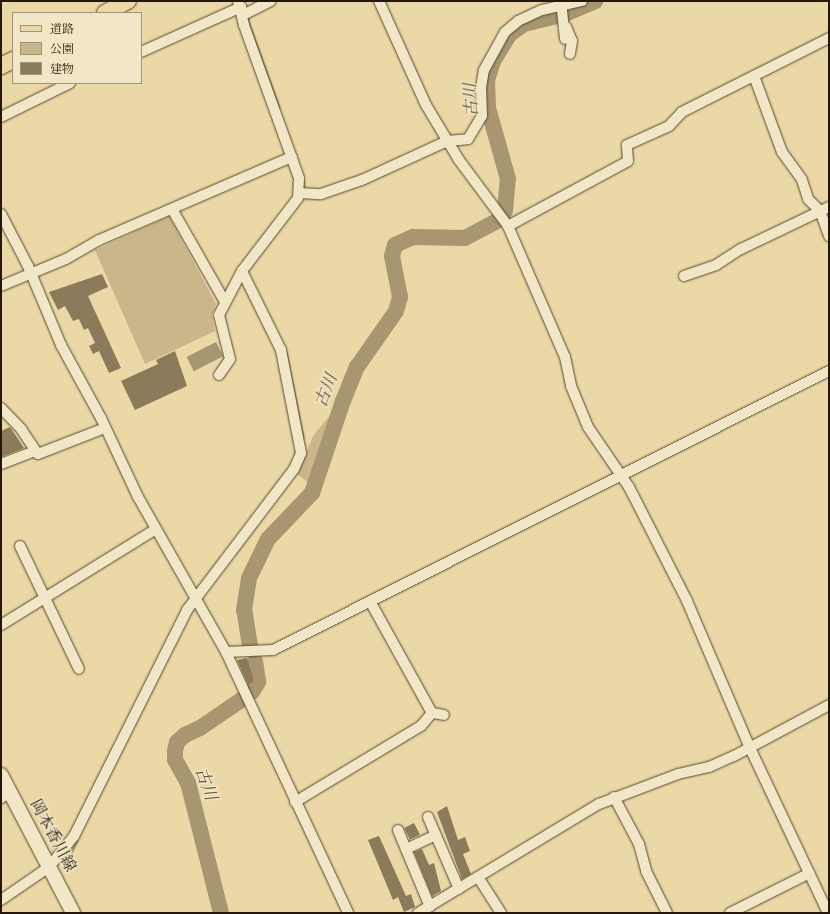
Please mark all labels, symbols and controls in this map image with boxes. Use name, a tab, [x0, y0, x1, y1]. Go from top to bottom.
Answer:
legend	[12, 12, 142, 84]
text: 道路	[50, 22, 74, 38]
text: 公園	[50, 42, 74, 58]
text: 建物	[50, 62, 74, 78]
water label: 古川	[461, 82, 483, 118]
water label: 古川	[311, 371, 343, 411]
water label: 古川	[190, 765, 220, 803]
street label: 岡本香川線	[25, 796, 79, 876]

